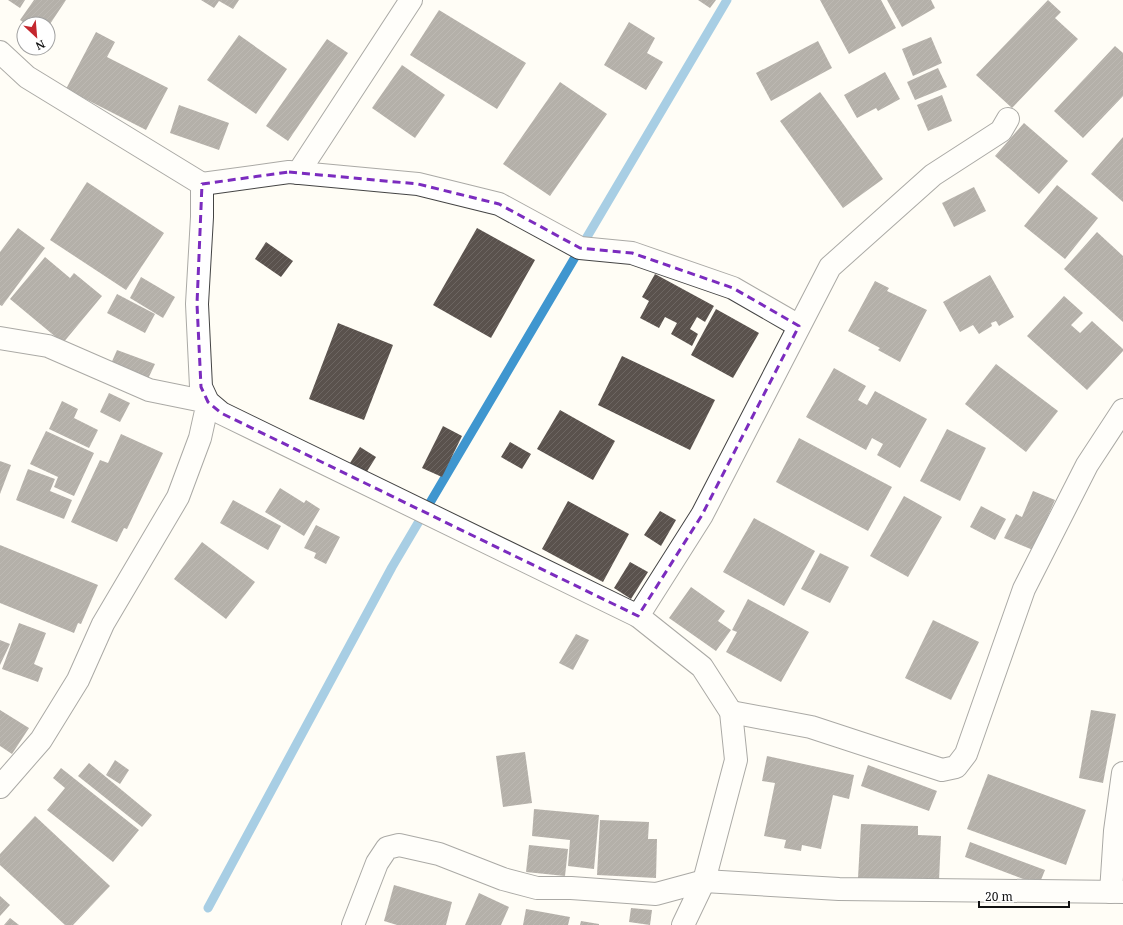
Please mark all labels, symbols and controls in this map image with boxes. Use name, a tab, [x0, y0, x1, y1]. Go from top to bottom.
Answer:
north arrow	[16, 16, 56, 56]
text: N	[33, 37, 48, 54]
scale bar	[979, 883, 1069, 909]
text: 20 m	[985, 888, 1013, 905]

